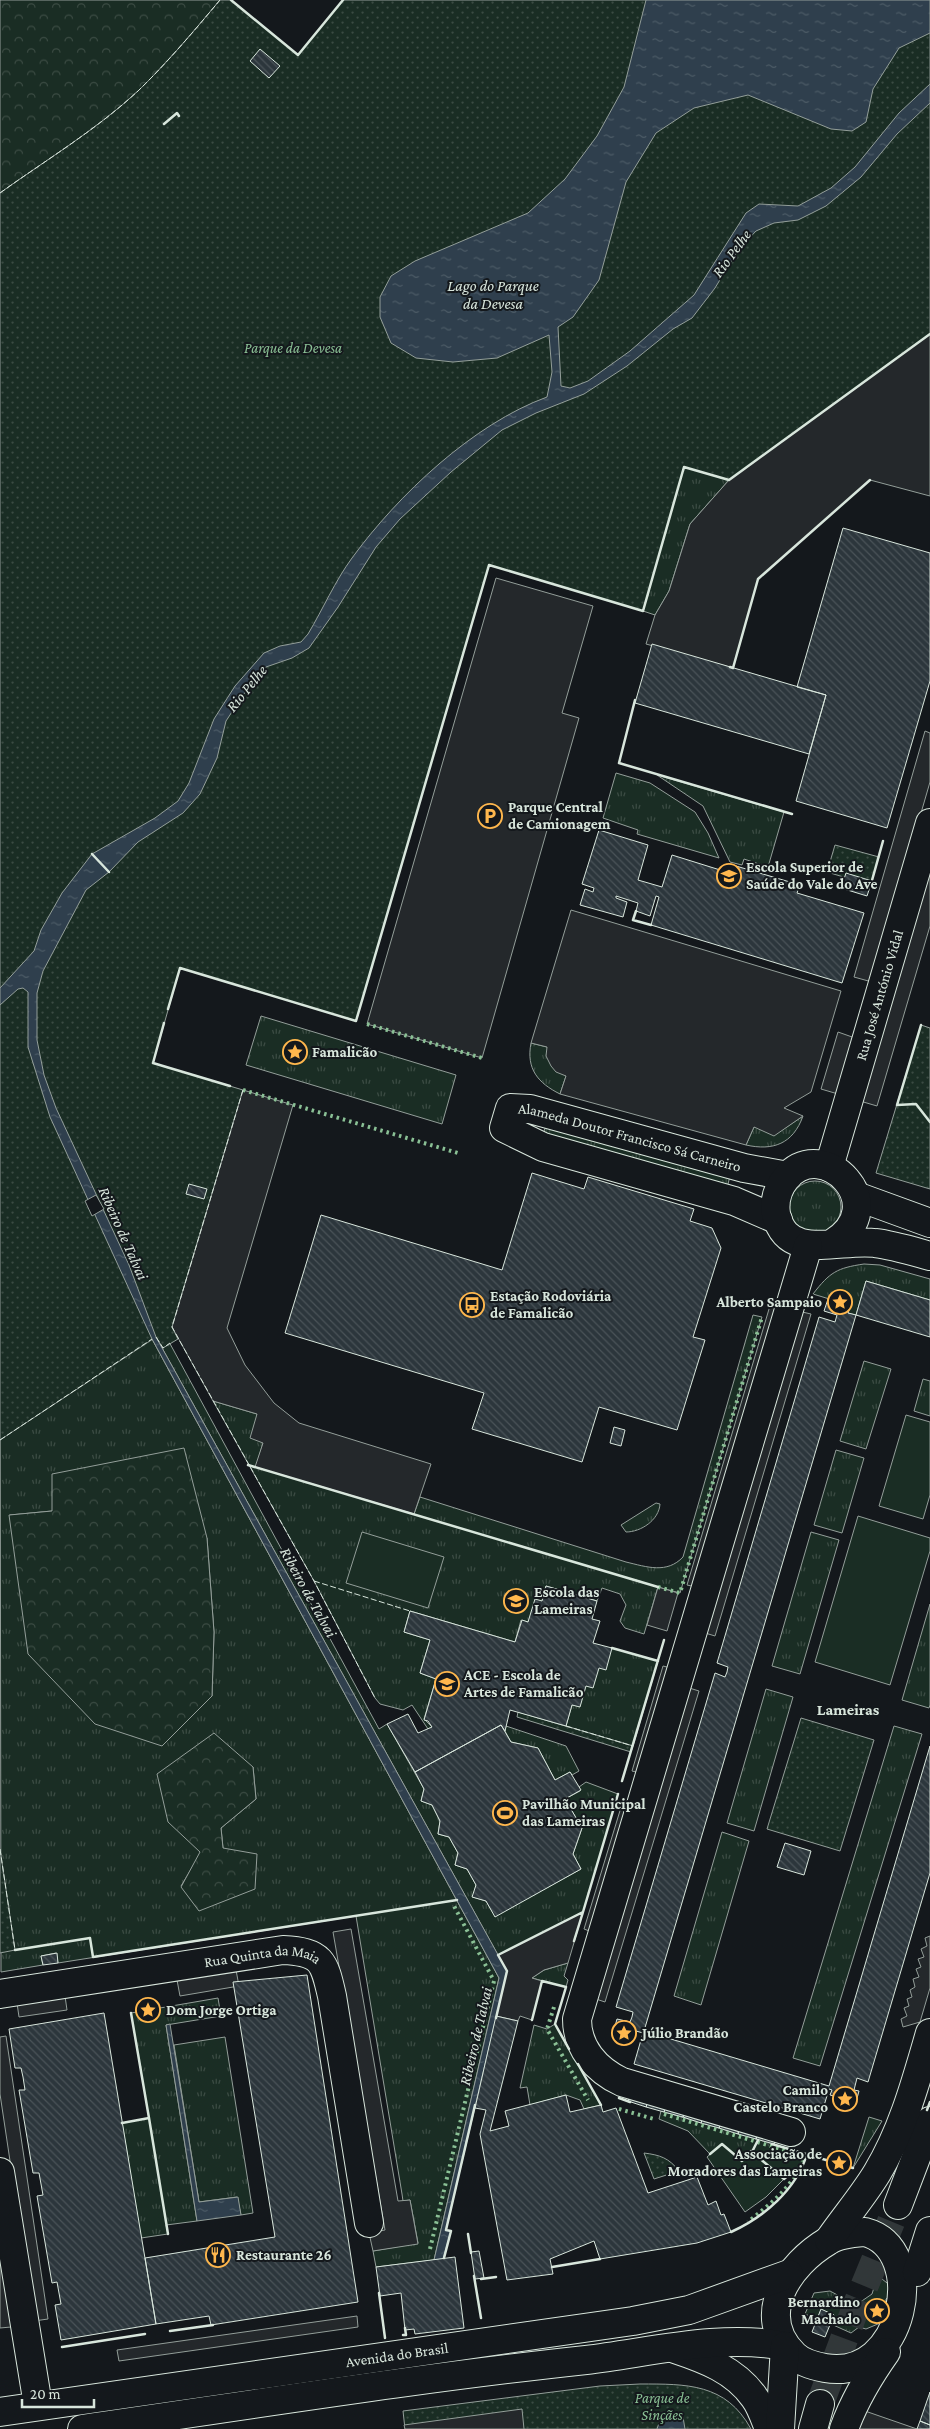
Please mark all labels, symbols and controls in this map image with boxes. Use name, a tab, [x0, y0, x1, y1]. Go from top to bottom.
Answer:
water label: Rio Pelhe	[709, 226, 754, 280]
water label: Lago do Parque da Devesa	[447, 277, 539, 312]
park label: Parque da Devesa	[244, 340, 342, 357]
water label: Rio Pelhe	[223, 662, 270, 715]
place label: Parque Central de Camionagem	[508, 799, 611, 832]
parking icon: Parque Central de Camionagem	[477, 803, 503, 829]
place label: Escola Superior de Saúde do Vale do Ave	[746, 859, 878, 892]
school or university icon: Escola Superior de Saúde do Vale do Ave	[716, 863, 742, 889]
street label: Rua José António Vidal	[853, 928, 906, 1062]
place icon: Famalicão	[282, 1039, 308, 1065]
place label: Famalicão	[312, 1044, 377, 1060]
street label: Alameda Doutor Francisco Sá Carneiro	[518, 1100, 743, 1175]
water label: Ribeiro de Talvai	[95, 1184, 152, 1283]
place label: Estação Rodoviária de Famalicão	[490, 1288, 612, 1321]
place icon: Alberto Sampaio	[827, 1289, 853, 1315]
bus stop icon: Estação Rodoviária de Famalicão	[459, 1292, 485, 1318]
place label: Alberto Sampaio	[715, 1294, 822, 1310]
water label: Ribeiro de Talvai	[277, 1544, 341, 1641]
place label: Escola das Lameiras	[534, 1584, 599, 1617]
school or university icon: Escola das Lameiras	[503, 1588, 529, 1614]
place label: ACE - Escola de Artes de Famalicão	[463, 1667, 584, 1700]
school or university icon: ACE - Escola de Artes de Famalicão	[434, 1671, 460, 1697]
district label: Lameiras	[817, 1701, 880, 1718]
place label: Pavilhão Municipal das Lameiras	[522, 1796, 646, 1829]
sports icon: Pavilhão Municipal das Lameiras	[492, 1800, 518, 1826]
street label: Rua Quinta da Maia	[203, 1942, 325, 1970]
water label: Ribeiro de Talvai	[456, 1985, 495, 2087]
place icon: Dom Jorge Ortiga	[135, 1997, 161, 2023]
place label: Dom Jorge Ortiga	[166, 2002, 277, 2018]
place icon: Júlio Brandão	[611, 2020, 637, 2046]
place label: Júlio Brandão	[640, 2025, 729, 2041]
place label: Camilo Castelo Branco	[733, 2082, 828, 2115]
place icon: Camilo Castelo Branco	[832, 2086, 858, 2112]
place label: Associação de Moradores das Lameiras	[667, 2146, 822, 2179]
place icon: Associação de Moradores das Lameiras	[826, 2150, 852, 2176]
restaurant icon: Restaurante 26	[205, 2242, 231, 2268]
place label: Restaurante 26	[236, 2247, 332, 2263]
place label: Bernardino Machado	[788, 2294, 860, 2327]
place icon: Bernardino Machado	[864, 2298, 890, 2324]
street label: Avenida do Brasil	[345, 2340, 449, 2370]
scale bar	[22, 2376, 95, 2408]
text: 20 m	[30, 2386, 61, 2402]
park label: Parque de Sinçães	[635, 2390, 690, 2424]

